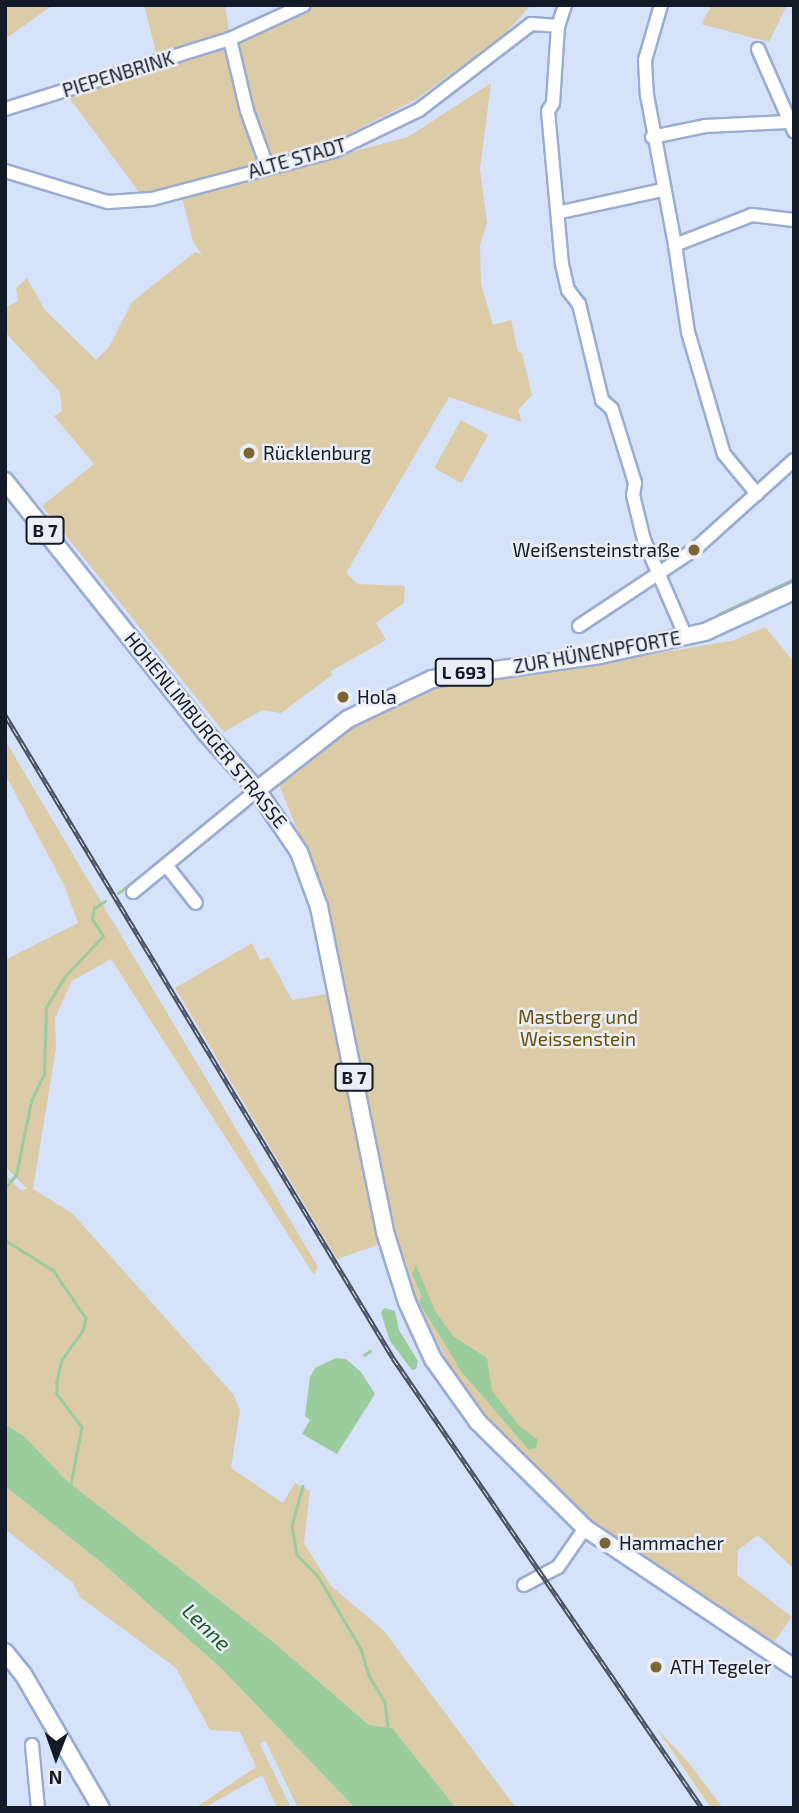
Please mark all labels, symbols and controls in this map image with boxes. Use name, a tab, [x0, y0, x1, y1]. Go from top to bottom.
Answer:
street label: PIEPENBRINK	[60, 46, 176, 102]
street label: ALTE STADT	[245, 133, 349, 183]
place label: Rücklenburg	[263, 442, 371, 464]
marker: Rücklenburg	[241, 445, 257, 461]
road number: B 7	[24, 516, 66, 544]
place label: Weißensteinstraße	[513, 539, 680, 561]
marker: Weißensteinstraße	[686, 542, 702, 558]
street label: ZUR HÜNENPFORTE	[512, 626, 682, 678]
street label: HOHENLIMBURGER STRASSE	[120, 627, 292, 833]
road number: L 693	[434, 658, 494, 686]
place label: Hola	[357, 686, 397, 708]
marker: Hola	[335, 689, 351, 705]
park label: Mastberg und Weissenstein	[518, 1006, 638, 1050]
road number: B 7	[333, 1062, 375, 1092]
place label: Hammacher	[619, 1532, 724, 1554]
marker: Hammacher	[597, 1535, 613, 1551]
water label: Lenne	[178, 1598, 236, 1656]
place label: ATH Tegeler	[670, 1656, 772, 1678]
marker: ATH Tegeler	[648, 1659, 664, 1675]
north arrow	[21, 1722, 91, 1792]
text: N	[49, 1767, 63, 1790]

